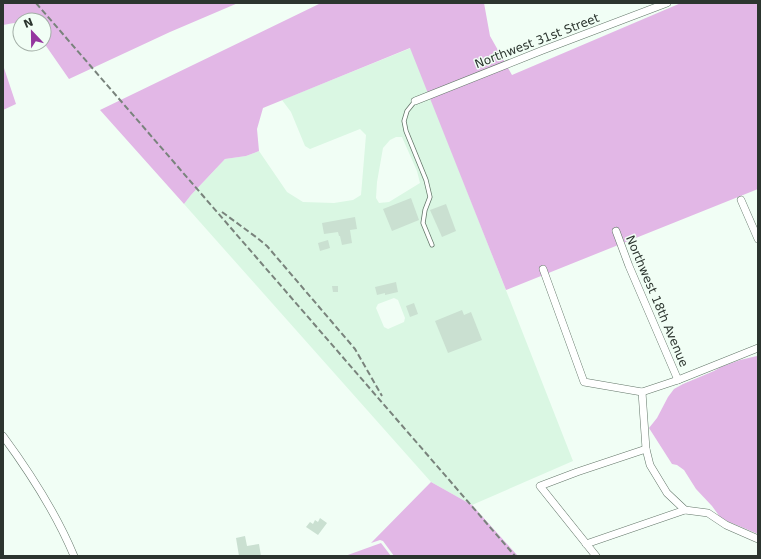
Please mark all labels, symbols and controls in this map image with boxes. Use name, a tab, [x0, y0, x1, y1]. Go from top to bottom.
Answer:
street label: Northwest 31st Street	[473, 11, 601, 71]
north arrow	[12, 12, 52, 52]
text: N	[22, 15, 35, 31]
street label: Northwest 18th Avenue	[623, 233, 691, 369]

